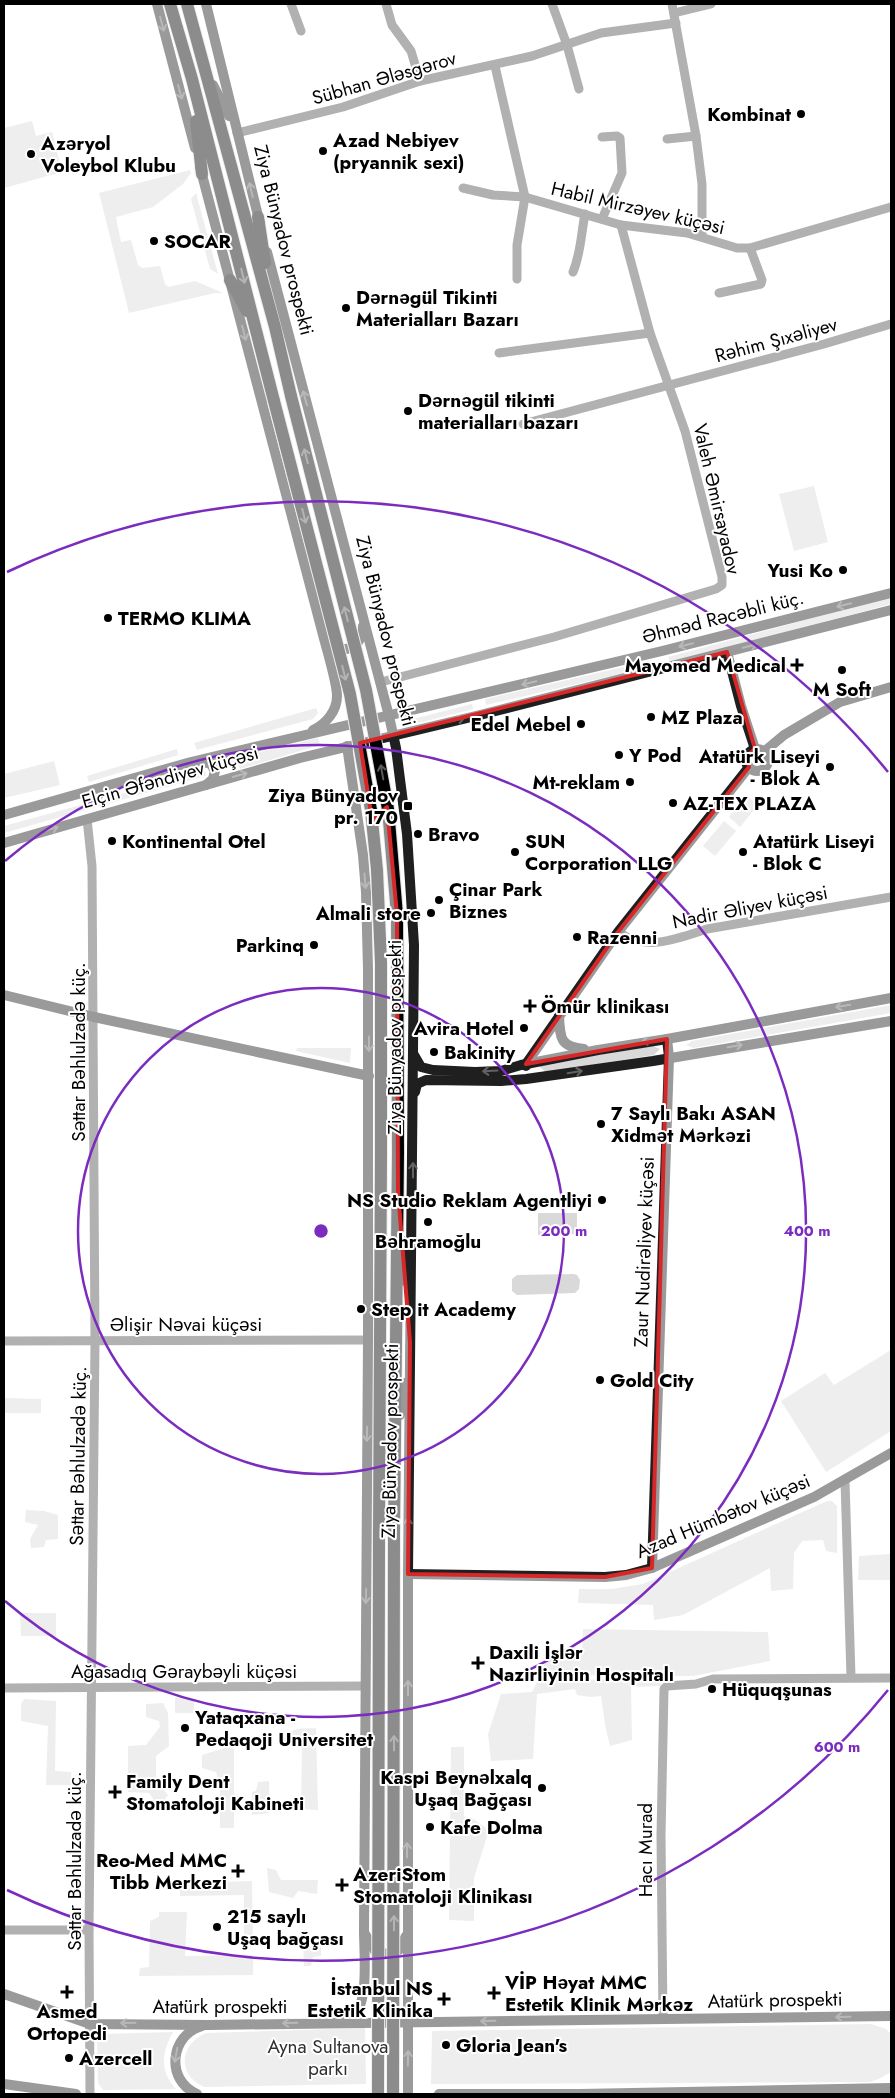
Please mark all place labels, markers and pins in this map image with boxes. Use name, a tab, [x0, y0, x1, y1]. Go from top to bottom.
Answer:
place label: Kombinat	[707, 101, 791, 128]
marker: Kombinat	[795, 108, 807, 120]
place label: Azad Nebiyev (pryannik sexi)	[332, 127, 465, 176]
place label: Azəryol Voleybol Klubu	[40, 130, 176, 179]
marker: Azad Nebiyev (pryannik sexi)	[317, 145, 329, 157]
marker: Azəryol Voleybol Klubu	[25, 148, 37, 160]
place label: SOCAR	[164, 228, 231, 255]
marker: SOCAR	[148, 235, 160, 247]
place label: Dərnəgül Tikinti Materialları Bazarı	[356, 284, 519, 333]
marker: Dərnəgül Tikinti Materialları Bazarı	[340, 302, 352, 314]
place label: Dərnəgül tikinti materialları bazarı	[418, 387, 578, 436]
marker: Dərnəgül tikinti materialları bazarı	[402, 405, 414, 417]
place label: Yusi Ko	[767, 557, 833, 584]
marker: Yusi Ko	[837, 564, 849, 576]
place label: TERMO KLIMA	[118, 605, 251, 632]
marker: TERMO KLIMA	[102, 612, 114, 624]
place label: Mayomed Medical	[625, 652, 786, 679]
marker: Mayomed Medical	[790, 658, 804, 672]
marker: M Soft	[836, 664, 848, 676]
place label: M Soft	[813, 676, 871, 703]
place label: MZ Plaza	[661, 704, 743, 731]
place label: Edel Mebel	[471, 711, 571, 738]
marker: MZ Plaza	[645, 711, 657, 723]
marker: Edel Mebel	[575, 718, 587, 730]
place label: Y Pod	[628, 742, 681, 769]
place label: Atatürk Liseyi - Blok A	[698, 743, 820, 792]
marker: Y Pod	[613, 749, 625, 761]
marker: Atatürk Liseyi - Blok A	[824, 761, 836, 773]
place label: Mt-reklam	[532, 769, 620, 796]
marker: Mt-reklam	[624, 776, 636, 788]
place label: Ziya Bünyadov pr. 170	[268, 782, 399, 831]
place label: AZ-TEX PLAZA	[682, 790, 816, 817]
marker: AZ-TEX PLAZA	[667, 797, 679, 809]
marker: Ziya Bünyadov pr. 170	[402, 800, 414, 812]
place label: Bravo	[428, 821, 480, 848]
place label: Kontinental Otel	[122, 828, 266, 855]
marker: Bravo	[412, 828, 424, 840]
place label: SUN Corporation LLG	[525, 828, 672, 877]
place label: Atatürk Liseyi - Blok C	[752, 828, 874, 877]
marker: Kontinental Otel	[106, 835, 118, 847]
marker: SUN Corporation LLG	[509, 846, 521, 858]
marker: Atatürk Liseyi - Blok C	[737, 846, 749, 858]
place label: Çinar Park Biznes	[449, 876, 543, 925]
marker: Çinar Park Biznes	[433, 894, 445, 906]
place label: Almali store	[315, 900, 421, 927]
marker: Almali store	[425, 907, 437, 919]
place label: Razenni	[587, 924, 657, 951]
marker: Razenni	[571, 931, 583, 943]
place label: Parkinq	[236, 932, 304, 959]
marker: Parkinq	[308, 939, 320, 951]
place label: Ömür klinikası	[541, 993, 669, 1020]
marker: Ömür klinikası	[523, 999, 537, 1013]
place label: Avira Hotel	[413, 1015, 514, 1042]
marker: Avira Hotel	[518, 1022, 530, 1034]
place label: Bakinity	[444, 1039, 516, 1066]
marker: Bakinity	[428, 1046, 440, 1058]
place label: 7 Saylı Bakı ASAN Xidmət Mərkəzi	[611, 1100, 776, 1149]
marker: 7 Saylı Bakı ASAN Xidmət Mərkəzi	[595, 1118, 607, 1130]
place label: NS Studio Reklam Agentliyi	[347, 1187, 592, 1214]
marker: NS Studio Reklam Agentliyi	[596, 1194, 608, 1206]
marker: Bəhramoğlu	[422, 1216, 434, 1228]
centre of rings	[312, 1222, 330, 1240]
place label: Bəhramoğlu	[375, 1228, 481, 1255]
place label: Step it Academy	[371, 1296, 517, 1323]
marker: Step it Academy	[355, 1303, 367, 1315]
place label: Gold City	[610, 1367, 695, 1394]
marker: Gold City	[594, 1374, 606, 1386]
place label: Daxili İşlər Nazirliyinin Hospitalı	[489, 1639, 674, 1688]
marker: Daxili İşlər Nazirliyinin Hospitalı	[471, 1656, 485, 1670]
place label: Hüquqşunas	[722, 1676, 832, 1703]
marker: Hüquqşunas	[706, 1683, 718, 1695]
place label: Yataqxana - Pedaqoji Universitet	[194, 1704, 373, 1753]
marker: Yataqxana - Pedaqoji Universitet	[179, 1722, 191, 1734]
place label: Kaspi Beynəlxalq Uşaq Bağçası	[380, 1764, 532, 1813]
place label: Family Dent Stomatoloji Kabineti	[126, 1768, 304, 1817]
marker: Kaspi Beynəlxalq Uşaq Bağçası	[536, 1782, 548, 1794]
marker: Family Dent Stomatoloji Kabineti	[108, 1785, 122, 1799]
place label: Kafe Dolma	[440, 1814, 543, 1841]
marker: Kafe Dolma	[424, 1821, 436, 1833]
place label: Reo-Med MMC Tibb Merkezi	[96, 1847, 227, 1896]
place label: AzeriStom Stomatoloji Klinikası	[352, 1861, 533, 1910]
marker: Reo-Med MMC Tibb Merkezi	[231, 1864, 245, 1878]
marker: AzeriStom Stomatoloji Klinikası	[335, 1878, 349, 1892]
place label: 215 saylı Uşaq bağçası	[227, 1903, 344, 1952]
marker: 215 saylı Uşaq bağçası	[211, 1921, 223, 1933]
place label: VİP Həyat MMC Estetik Klinik Mərkəz	[504, 1969, 693, 2018]
place label: İstanbul NS Estetik Klinika	[307, 1975, 433, 2024]
marker: Asmed Ortopedi	[61, 1986, 73, 1998]
marker: VİP Həyat MMC Estetik Klinik Mərkəz	[487, 1986, 501, 2000]
marker: İstanbul NS Estetik Klinika	[437, 1992, 451, 2006]
place label: Asmed Ortopedi	[27, 1998, 107, 2047]
place label: Gloria Jean's	[456, 2032, 567, 2059]
marker: Gloria Jean's	[440, 2039, 452, 2051]
place label: Azercell	[78, 2045, 153, 2072]
marker: Azercell	[63, 2052, 75, 2064]

